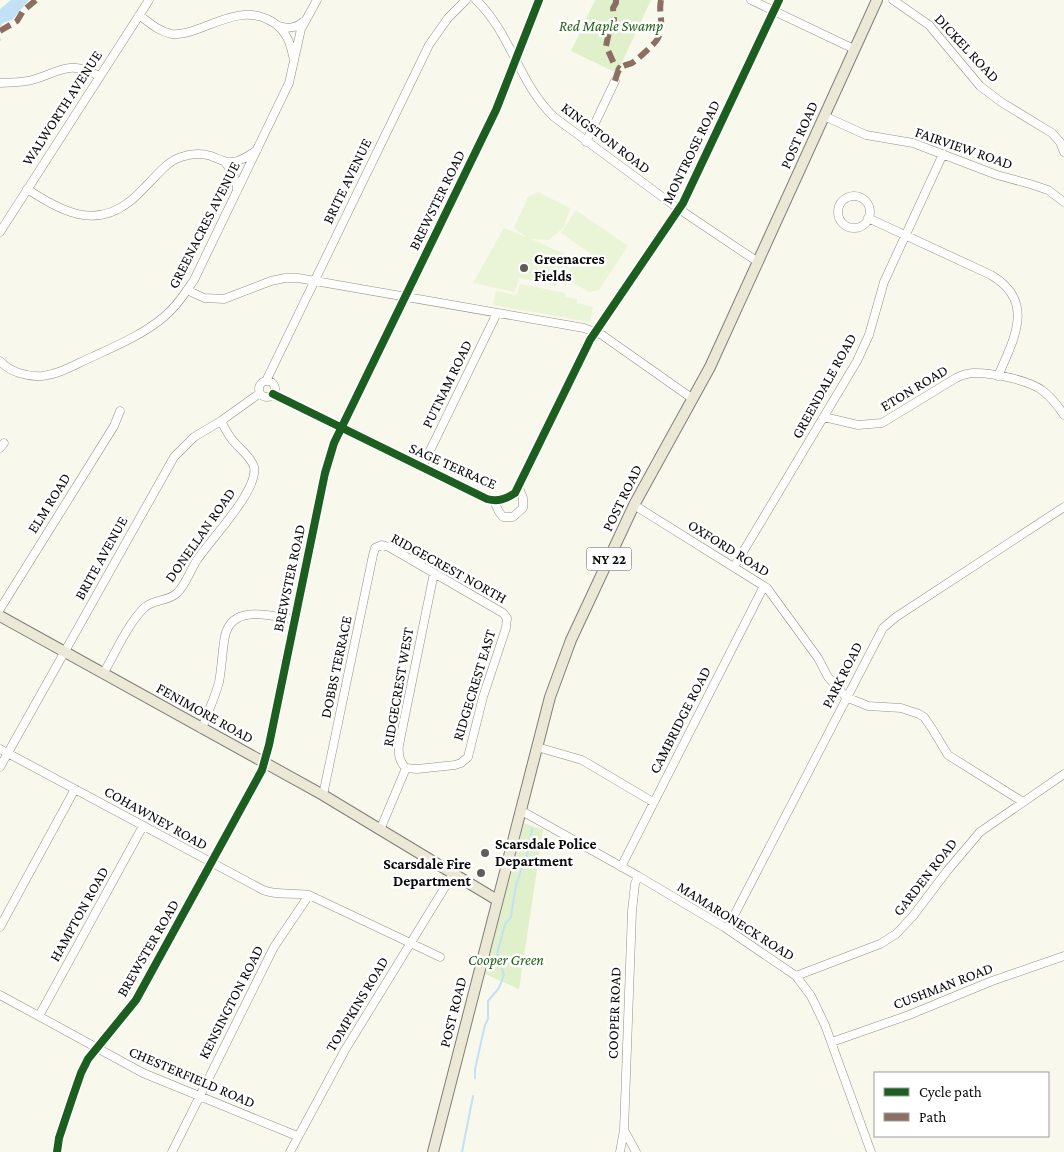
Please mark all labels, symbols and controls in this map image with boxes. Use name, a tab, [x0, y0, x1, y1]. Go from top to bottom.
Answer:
street label: DICKEL ROAD	[931, 11, 1003, 85]
park label: Red Maple Swamp	[559, 18, 663, 35]
street label: WALWORTH AVENUE	[19, 48, 105, 168]
street label: MONTROSE ROAD	[659, 98, 723, 206]
street label: KINGSTON ROAD	[559, 99, 653, 177]
street label: POST ROAD	[777, 99, 821, 171]
street label: FAIRVIEW ROAD	[913, 124, 1015, 172]
street label: BRITE AVENUE	[319, 136, 375, 226]
street label: BREWSTER ROAD	[406, 147, 468, 253]
street label: GREENACRES AVENUE	[165, 159, 243, 291]
place label: Greenacres Fields	[534, 251, 605, 284]
marker: Greenacres Fields	[518, 262, 530, 274]
street label: GREENDALE ROAD	[789, 331, 859, 441]
street label: PUTNAM ROAD	[419, 337, 475, 430]
street label: ETON ROAD	[878, 362, 951, 414]
street label: SAGE TERRACE	[407, 440, 499, 492]
street label: POST ROAD	[599, 462, 645, 534]
street label: ELM ROAD	[24, 470, 74, 536]
street label: DONELLAN ROAD	[162, 485, 238, 585]
street label: BRITE AVENUE	[71, 514, 131, 602]
street label: OXFORD ROAD	[685, 516, 773, 580]
street label: BREWSTER ROAD	[270, 523, 308, 633]
street label: RIDGECREST NORTH	[388, 530, 510, 606]
road number: NY 22	[586, 548, 632, 570]
street label: DOBBS TERRACE	[317, 614, 355, 720]
street label: RIDGECREST WEST	[380, 626, 416, 748]
street label: RIDGECREST EAST	[449, 628, 499, 742]
street label: PARK ROAD	[819, 639, 865, 711]
street label: CAMBRIDGE ROAD	[646, 664, 714, 776]
street label: FENIMORE ROAD	[154, 680, 256, 746]
street label: COHAWNEY ROAD	[101, 783, 211, 853]
street label: GARDEN ROAD	[890, 835, 960, 919]
place label: Scarsdale Police Department	[495, 836, 596, 869]
marker: Scarsdale Police Department	[479, 847, 491, 859]
place label: Scarsdale Fire Department	[383, 856, 472, 889]
street label: HAMPTON ROAD	[46, 864, 112, 964]
marker: Scarsdale Fire Department	[475, 867, 487, 879]
street label: MAMARONECK ROAD	[675, 878, 798, 964]
street label: BREWSTER ROAD	[114, 897, 182, 999]
street label: KENSINGTON ROAD	[196, 943, 266, 1061]
park label: Cooper Green	[468, 952, 544, 969]
street label: TOMPKINS ROAD	[322, 954, 392, 1054]
street label: CUSHMAN ROAD	[891, 960, 995, 1012]
street label: COOPER ROAD	[604, 967, 624, 1059]
street label: POST ROAD	[437, 975, 469, 1049]
street label: CHESTERFIELD ROAD	[127, 1043, 257, 1111]
legend	[874, 1072, 1049, 1137]
text: Cycle path	[919, 1084, 982, 1101]
text: Path	[919, 1109, 946, 1125]

